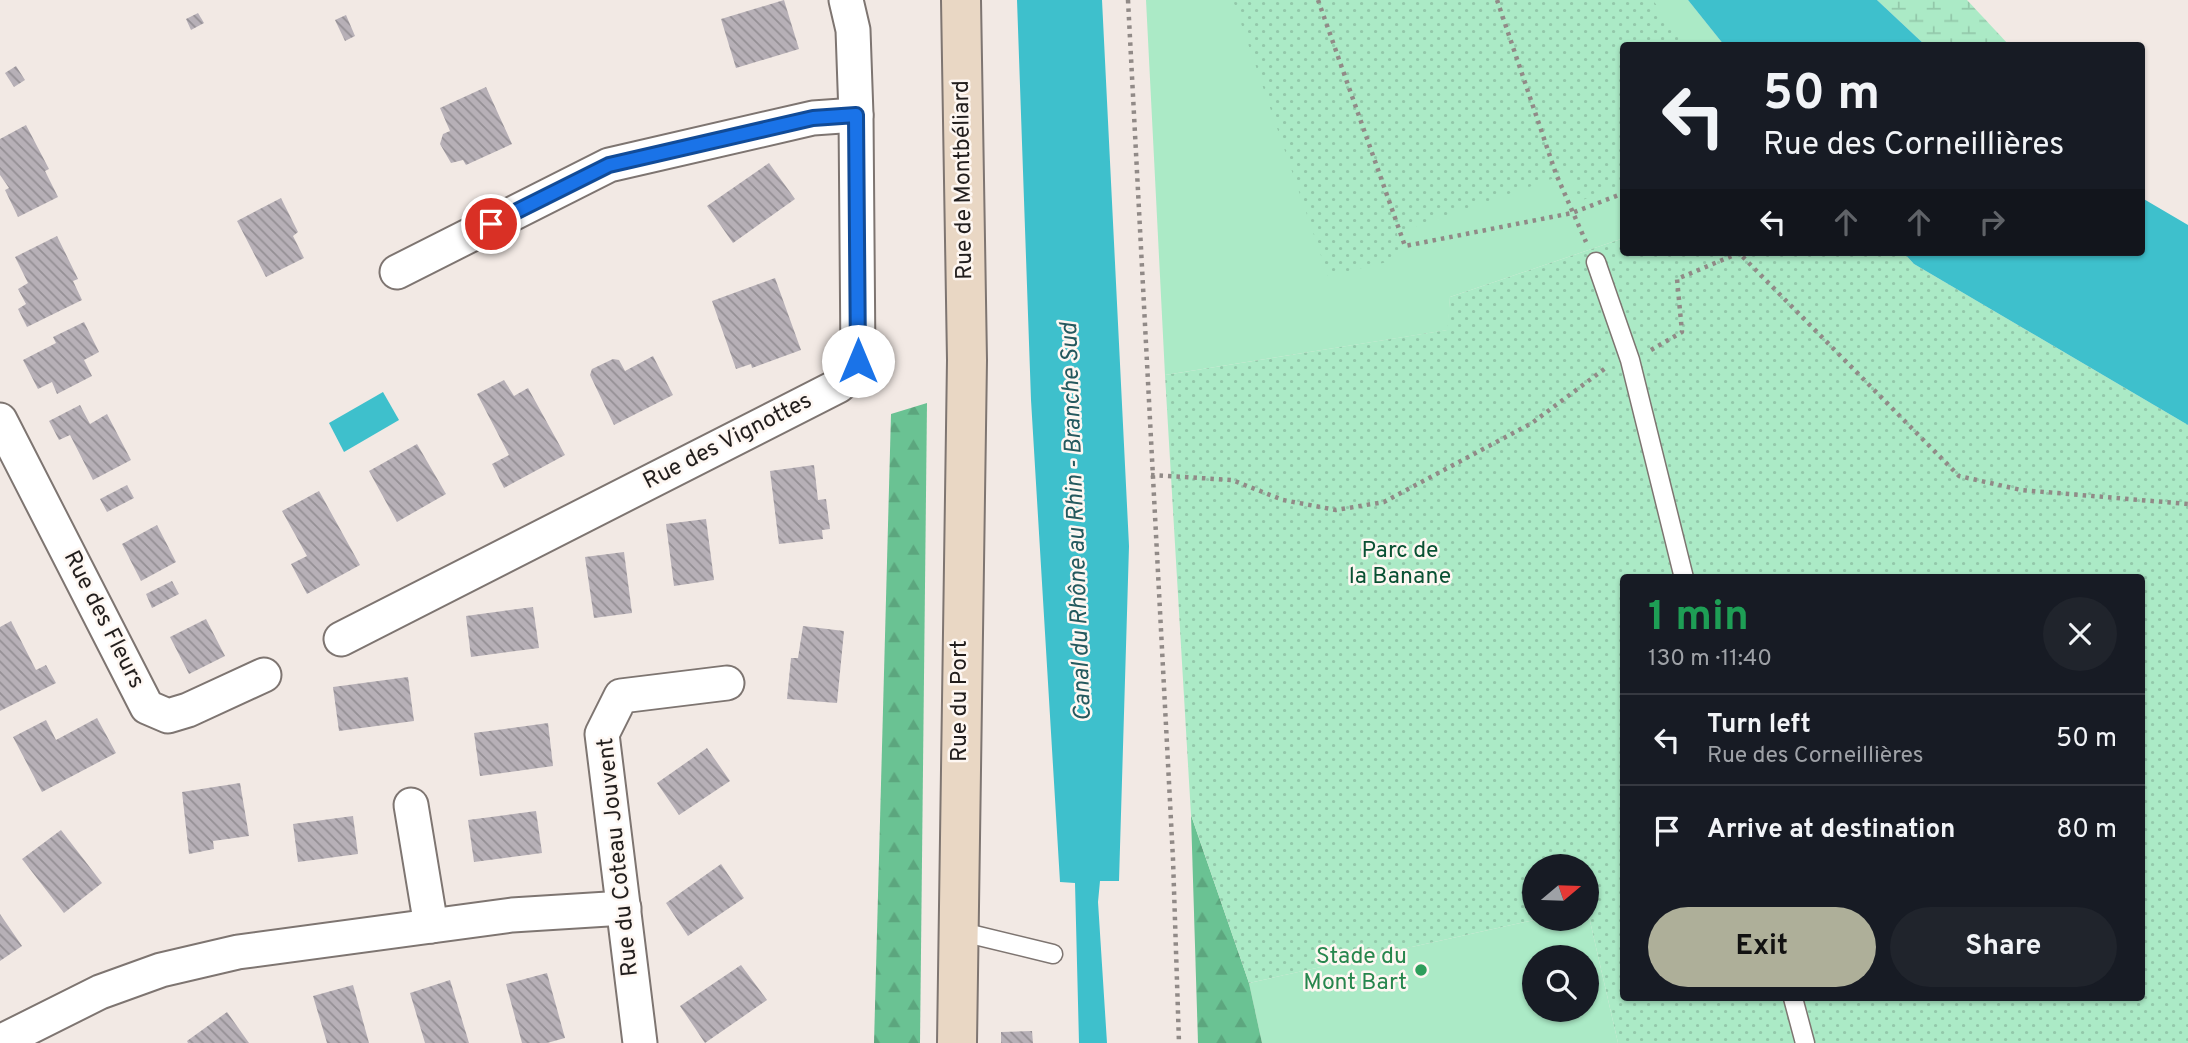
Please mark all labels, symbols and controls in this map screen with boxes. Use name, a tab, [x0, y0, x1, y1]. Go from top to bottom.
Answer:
text: 50 m	[1763, 65, 1880, 127]
icon: left	[1648, 70, 1739, 161]
street label: Rue de Montbéliard	[948, 80, 980, 280]
text: Rue des Corneillières	[1763, 126, 2064, 166]
pin	[461, 194, 521, 254]
icon: left	[1754, 203, 1792, 241]
icon: ahead	[1827, 203, 1865, 241]
icon: ahead	[1900, 203, 1938, 241]
icon: right	[1973, 203, 2011, 241]
icon: arrive	[472, 205, 510, 243]
water label: Canal du Rhône au Rhin - Branche Sud	[1055, 320, 1099, 722]
position arrow	[821, 324, 895, 398]
street label: Rue des Vignottes	[639, 387, 817, 497]
park label: Parc de la Banane	[1349, 537, 1451, 592]
street label: Rue des Fleurs	[56, 546, 150, 694]
text: 1 min	[1648, 592, 1749, 645]
button: close	[2043, 597, 2117, 671]
street label: Rue du Port	[946, 640, 975, 762]
text: 130 m · 11:40	[1648, 645, 1772, 674]
text: Turn left	[1707, 709, 1811, 742]
icon: left	[1648, 721, 1686, 759]
text: 50 m	[2056, 723, 2117, 756]
street label: Rue du Coteau Jouvent	[592, 736, 646, 978]
text: Rue des Corneillières	[1707, 742, 1923, 771]
icon: arrive	[1648, 812, 1686, 850]
text: Arrive at destination	[1707, 814, 1955, 847]
text: 80 m	[2057, 814, 2117, 847]
north arrow	[1522, 854, 1600, 931]
map controls	[1522, 854, 1599, 1022]
button: Exit	[1648, 907, 1876, 987]
button: Share	[1890, 907, 2117, 987]
place label: Stade du Mont Bart	[1303, 943, 1407, 998]
button: search	[1522, 945, 1599, 1022]
marker: Stade du Mont Bart	[1413, 962, 1429, 978]

